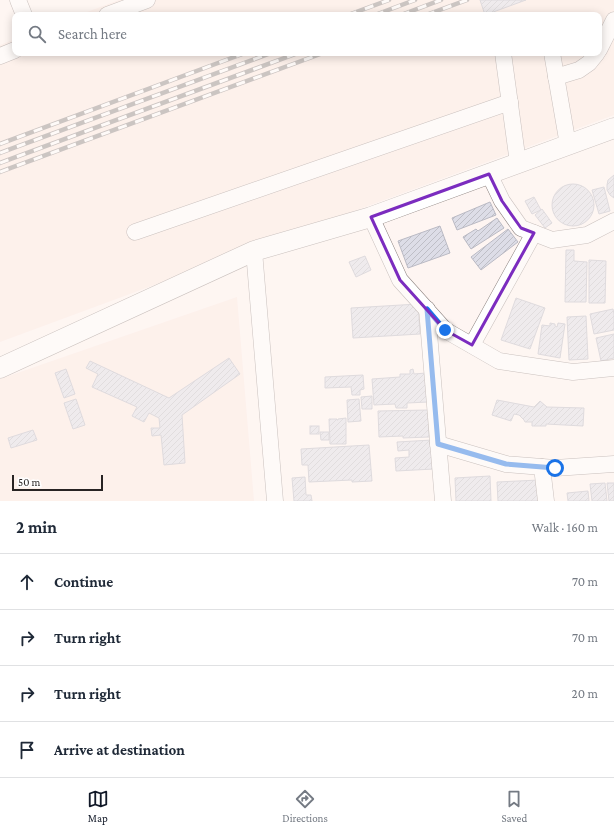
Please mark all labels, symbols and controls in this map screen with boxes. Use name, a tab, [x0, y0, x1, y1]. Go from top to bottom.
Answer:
search box	[12, 12, 602, 56]
icon: search	[26, 23, 48, 45]
text: Search here	[58, 26, 127, 42]
route end	[436, 321, 454, 339]
route start	[546, 459, 564, 477]
scale bar	[12, 473, 103, 492]
text: 50 m	[18, 476, 40, 488]
text: 2 min	[16, 518, 57, 537]
text: Walk · 160 m	[532, 520, 598, 535]
icon: ahead	[16, 571, 38, 593]
text: Continue	[54, 574, 113, 590]
text: 70 m	[572, 574, 598, 589]
icon: right	[16, 627, 38, 649]
text: Turn right	[54, 630, 121, 646]
text: 70 m	[572, 630, 598, 645]
icon: right	[16, 683, 38, 705]
text: Turn right	[54, 686, 121, 702]
text: 20 m	[572, 686, 598, 701]
icon: arrive	[16, 739, 38, 761]
text: Arrive at destination	[54, 742, 185, 758]
tab: Map	[87, 788, 109, 824]
tab: Directions	[282, 788, 328, 824]
tab: Saved	[501, 788, 527, 824]

